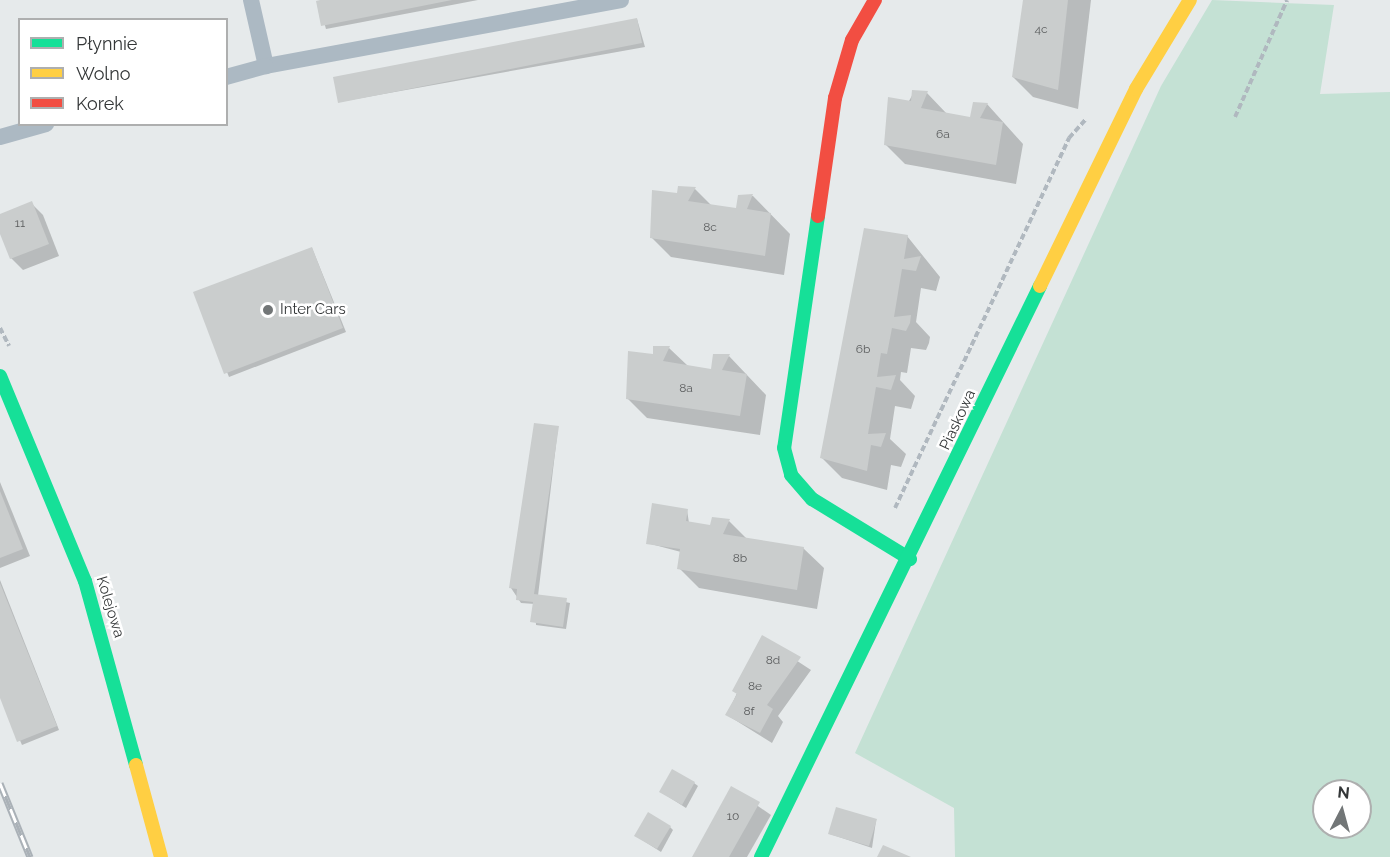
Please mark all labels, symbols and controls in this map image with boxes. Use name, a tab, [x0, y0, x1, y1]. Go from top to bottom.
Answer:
legend	[18, 18, 228, 126]
house number: 4c	[1034, 23, 1048, 37]
text: Płynnie	[76, 33, 137, 54]
text: Wolno	[76, 63, 130, 84]
text: Korek	[76, 93, 124, 114]
house number: 6a	[936, 128, 950, 142]
house number: 11	[15, 217, 25, 231]
house number: 8c	[703, 221, 717, 235]
place label: Inter Cars	[280, 301, 346, 319]
marker: Inter Cars	[261, 303, 275, 317]
house number: 6b	[856, 343, 870, 357]
house number: 8a	[679, 382, 693, 396]
street label: Piaskowa	[936, 387, 980, 453]
house number: 8b	[733, 552, 747, 566]
street label: Kolejowa	[92, 574, 128, 640]
house number: 8d	[766, 654, 780, 668]
house number: 8e	[748, 680, 762, 694]
house number: 8f	[743, 705, 755, 719]
north arrow	[1312, 779, 1372, 839]
text: N	[1337, 783, 1351, 803]
house number: 10	[727, 810, 739, 824]

